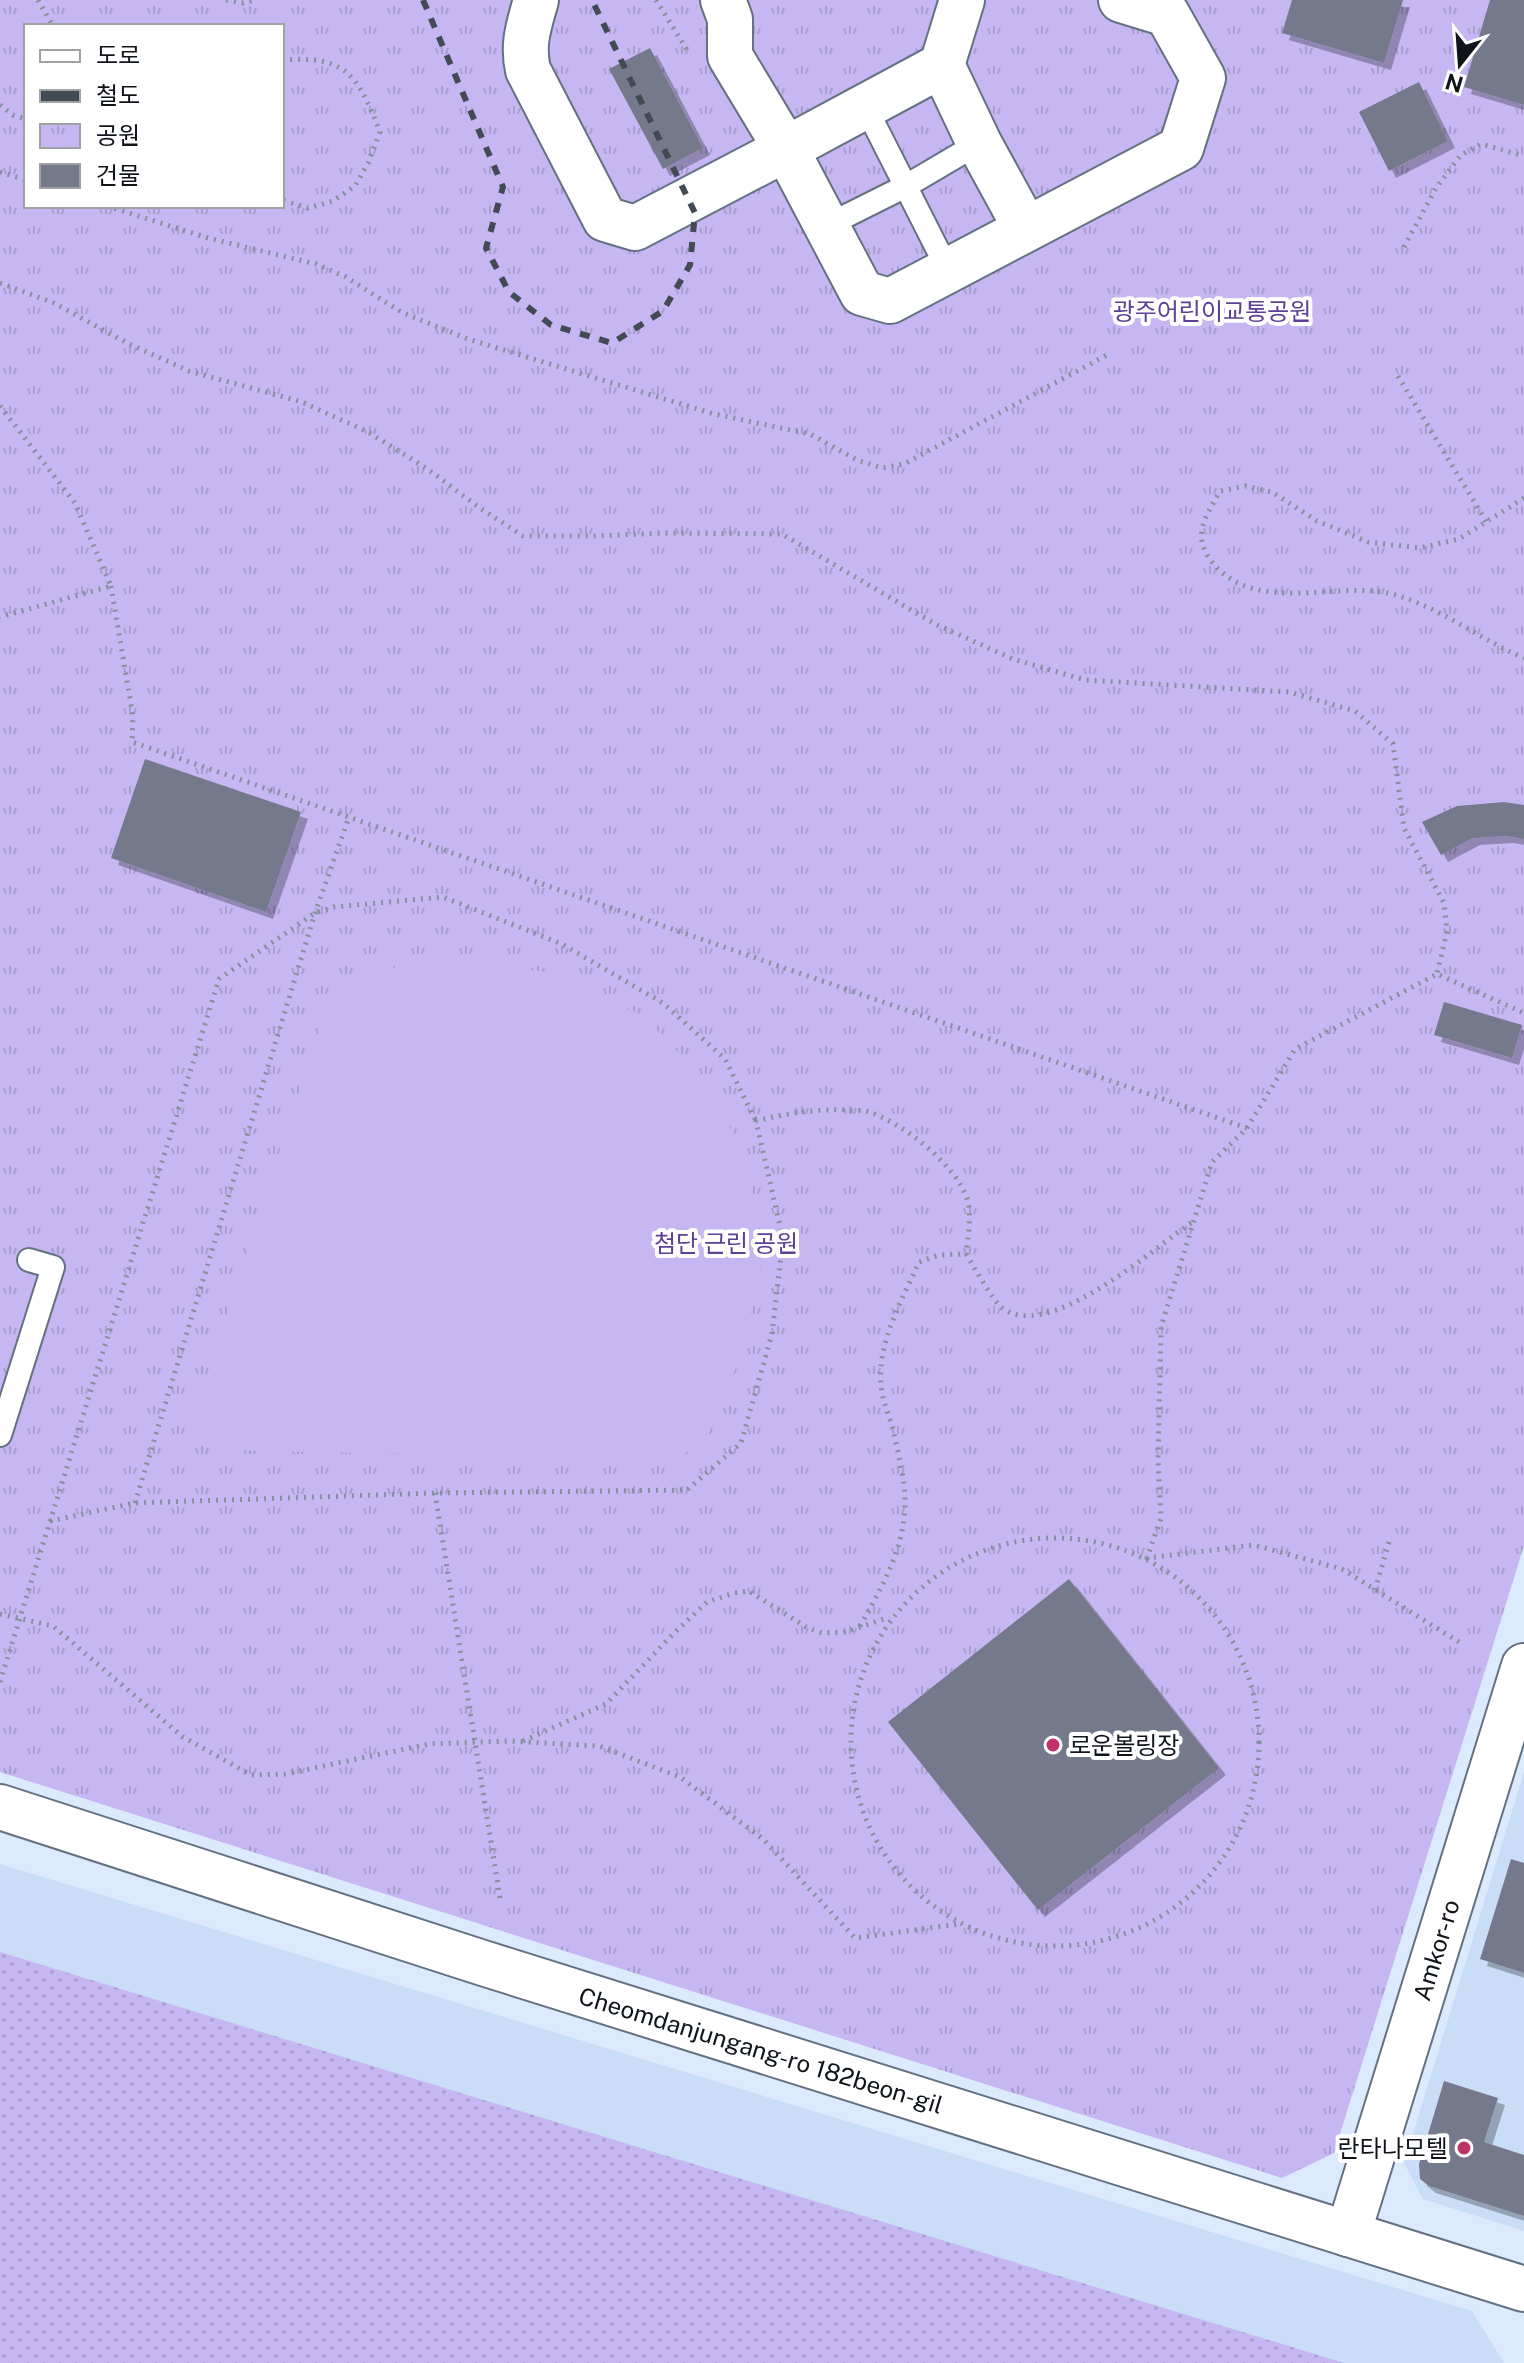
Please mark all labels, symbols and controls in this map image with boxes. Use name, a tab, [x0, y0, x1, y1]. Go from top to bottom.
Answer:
legend	[24, 24, 284, 208]
north arrow	[1420, 24, 1500, 104]
text: 도로	[96, 41, 140, 69]
text: N	[1442, 68, 1466, 98]
text: 철도	[96, 81, 140, 109]
text: 공원	[96, 121, 140, 149]
text: 건물	[96, 161, 140, 189]
park label: 광주어린이교통공원	[1113, 297, 1311, 325]
park label: 첨단 근린 공원	[654, 1229, 798, 1257]
place label: 로운볼링장	[1069, 1731, 1179, 1759]
marker: 로운볼링장	[1044, 1736, 1062, 1754]
street label: Amkor-ro	[1407, 1896, 1465, 2004]
street label: Cheomdanjungang-ro 182beon-gil	[576, 1981, 946, 2119]
place label: 란타나모텔	[1338, 2134, 1448, 2162]
marker: 란타나모텔	[1455, 2139, 1473, 2157]

